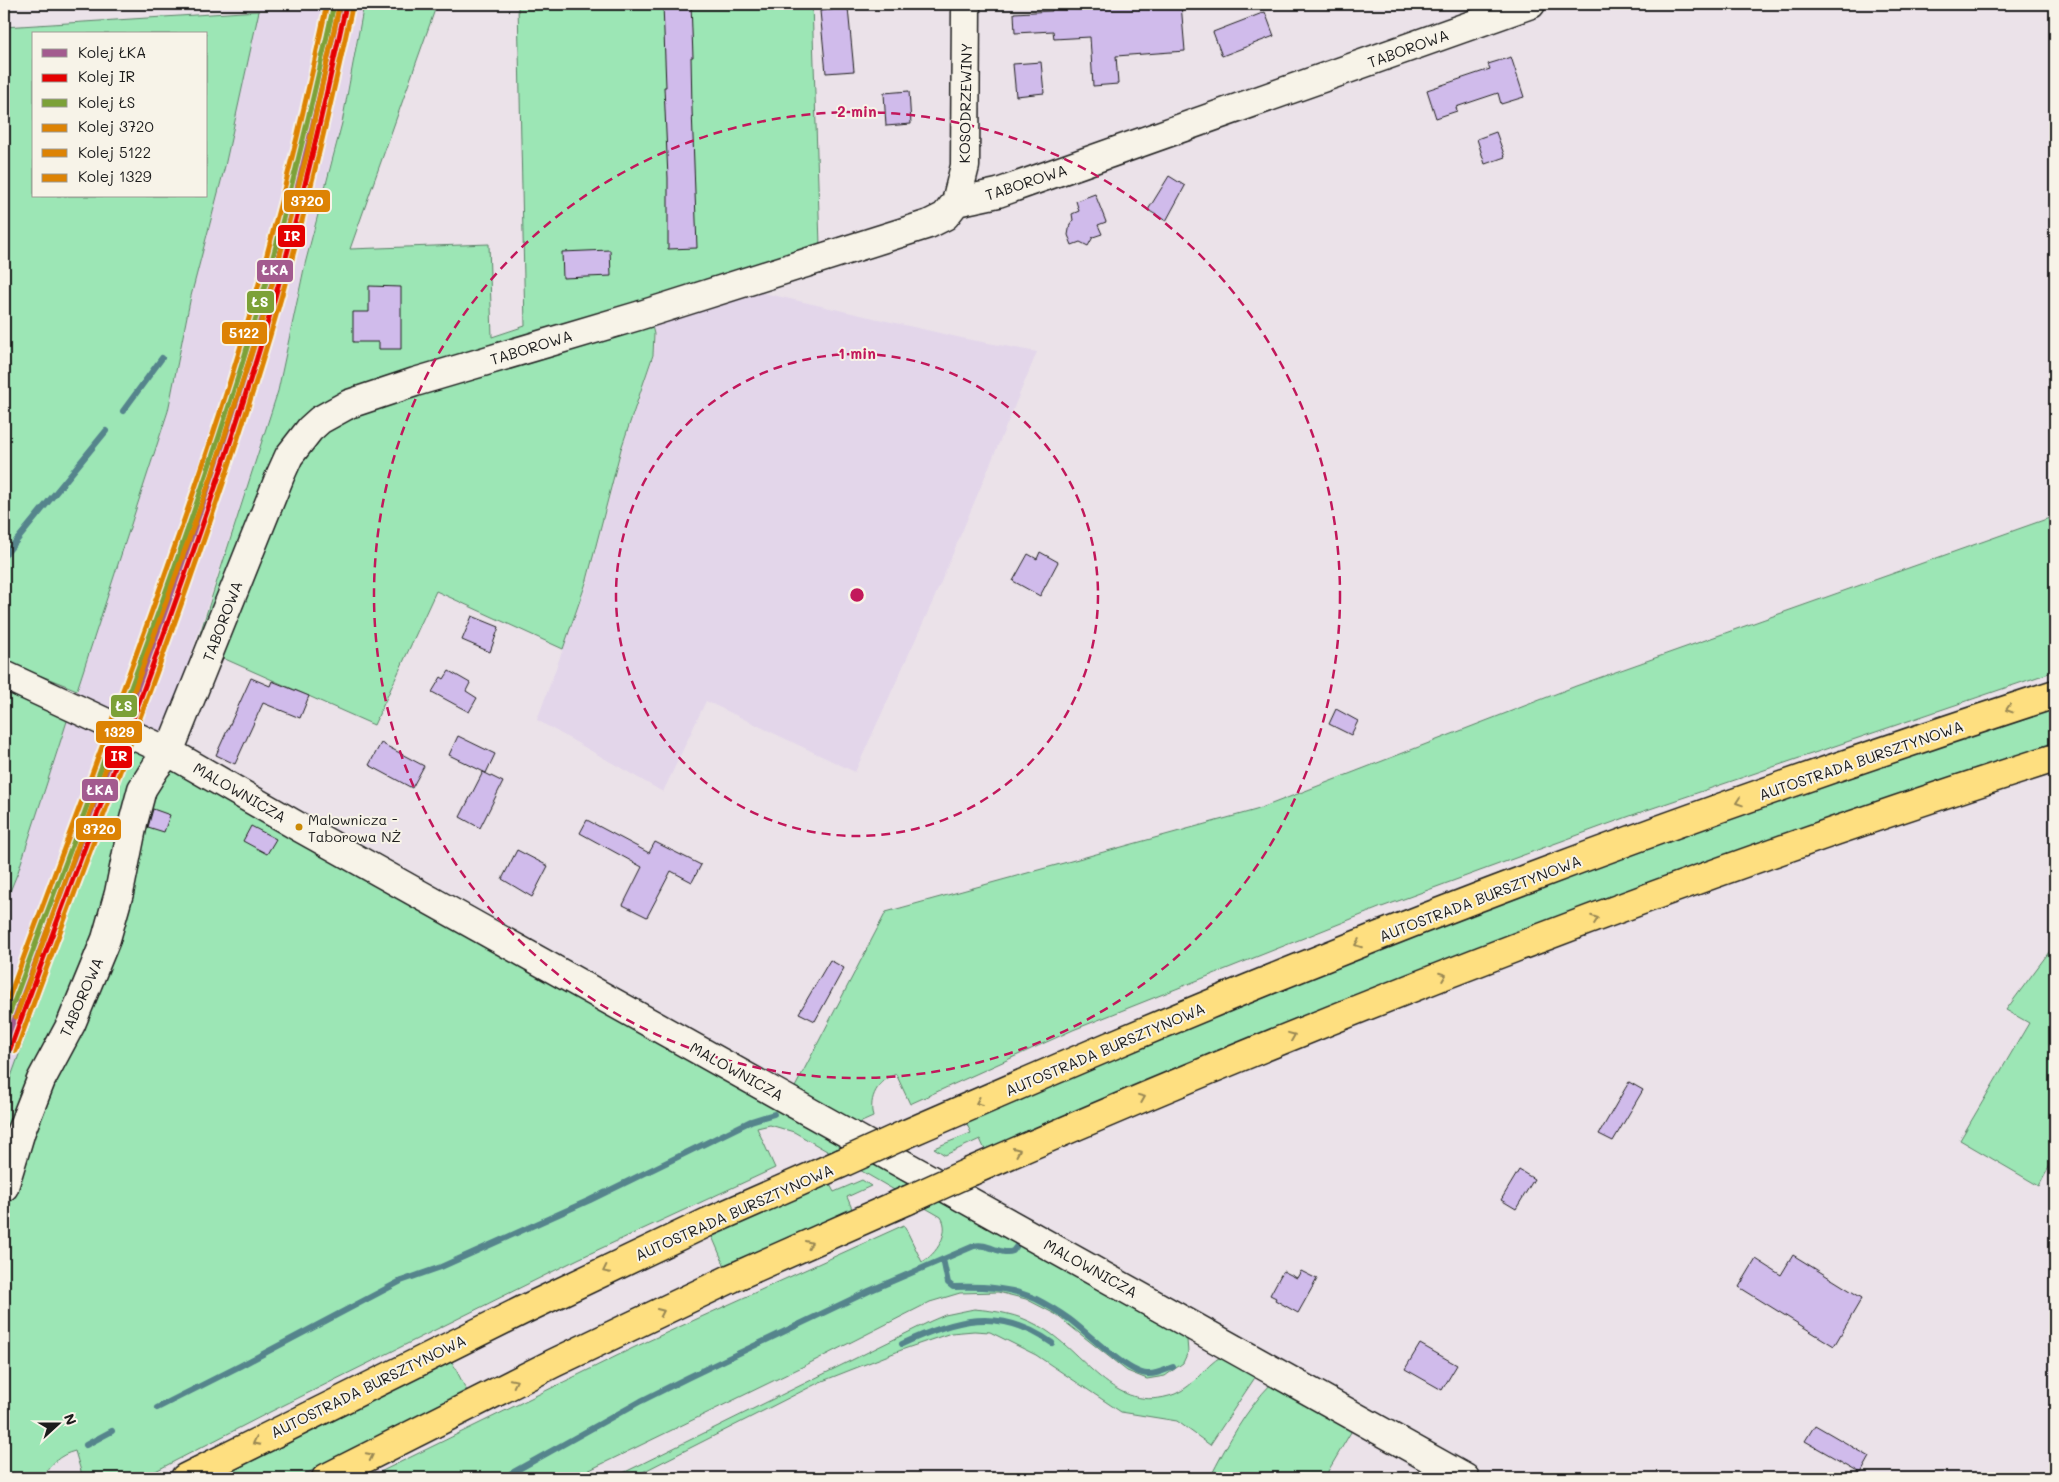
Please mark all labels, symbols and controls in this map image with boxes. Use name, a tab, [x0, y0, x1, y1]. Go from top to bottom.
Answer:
street label: TABOROWA	[1365, 24, 1451, 72]
legend	[32, 32, 208, 198]
text: Kolej ŁKA	[78, 42, 146, 62]
street label: KOSODRZEWINY	[954, 43, 976, 163]
text: Kolej IR	[78, 66, 135, 86]
text: Kolej ŁS	[78, 92, 135, 112]
text: 2 min	[837, 101, 877, 121]
text: Kolej 3720	[78, 116, 154, 136]
text: Kolej 5122	[78, 142, 151, 162]
street label: TABOROWA	[982, 159, 1070, 205]
text: Kolej 1329	[78, 166, 152, 186]
line badge: 3720	[283, 189, 331, 213]
text: 3720	[290, 191, 324, 210]
line badge: IR	[277, 224, 306, 248]
text: IR	[284, 226, 300, 245]
line badge: ŁKA	[256, 259, 294, 283]
text: ŁKA	[260, 260, 289, 279]
line badge: ŁS	[246, 290, 275, 314]
text: ŁS	[251, 292, 268, 311]
line badge: 5122	[221, 321, 268, 345]
text: 5122	[229, 323, 259, 342]
street label: TABOROWA	[487, 325, 575, 369]
text: 1 min	[838, 343, 876, 363]
street label: TABOROWA	[197, 578, 247, 664]
centre of rings	[848, 586, 866, 604]
line badge: ŁS	[110, 694, 138, 718]
text: ŁS	[115, 696, 132, 715]
one-way arrow	[2005, 703, 2014, 713]
street label: AUTOSTRADA BURSZTYNOWA	[1756, 716, 1966, 804]
line badge: 1329	[95, 720, 143, 744]
text: 1329	[104, 722, 135, 741]
line badge: IR	[104, 745, 133, 769]
text: IR	[111, 746, 127, 765]
street label: MALOWNICZA	[190, 757, 290, 827]
line badge: ŁKA	[81, 778, 119, 802]
text: ŁKA	[85, 780, 114, 799]
one-way arrow	[1736, 796, 1744, 806]
place label: Malownicza - Taborowa NŻ	[308, 810, 401, 846]
line badge: 3720	[75, 817, 122, 841]
text: 3720	[82, 819, 116, 838]
marker: Malownicza - Taborowa NŻ	[294, 822, 304, 832]
street label: AUTOSTRADA BURSZTYNOWA	[1376, 850, 1584, 946]
one-way arrow	[1590, 915, 1599, 925]
one-way arrow	[1354, 938, 1363, 948]
street label: TABOROWA	[55, 954, 107, 1040]
one-way arrow	[1438, 972, 1447, 982]
street label: AUTOSTRADA BURSZTYNOWA	[1002, 998, 1208, 1100]
one-way arrow	[1287, 1031, 1296, 1042]
street label: MALOWNICZA	[687, 1037, 787, 1105]
one-way arrow	[1137, 1093, 1146, 1104]
one-way arrow	[975, 1096, 984, 1107]
one-way arrow	[1012, 1147, 1021, 1158]
street label: AUTOSTRADA BURSZTYNOWA	[632, 1159, 836, 1265]
street label: MALOWNICZA	[1041, 1234, 1141, 1302]
one-way arrow	[804, 1240, 813, 1251]
one-way arrow	[602, 1264, 611, 1275]
one-way arrow	[656, 1308, 665, 1318]
street label: AUTOSTRADA BURSZTYNOWA	[267, 1330, 469, 1442]
one-way arrow	[509, 1378, 518, 1388]
north arrow	[32, 1400, 82, 1450]
text: N	[60, 1411, 81, 1428]
one-way arrow	[252, 1436, 261, 1446]
one-way arrow	[364, 1452, 373, 1462]

